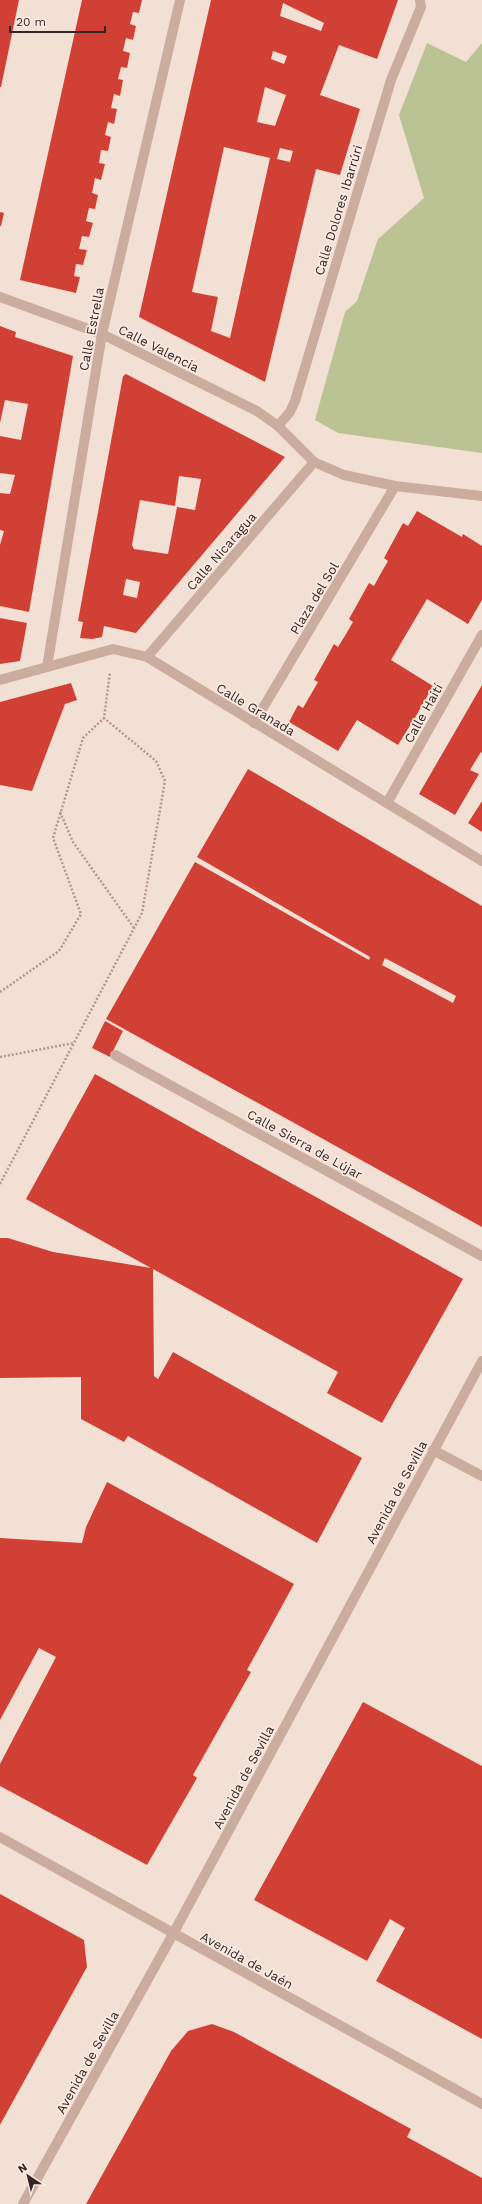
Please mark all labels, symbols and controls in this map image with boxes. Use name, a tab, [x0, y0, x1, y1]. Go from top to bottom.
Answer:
scale bar	[10, 8, 105, 34]
text: 20 m	[16, 15, 46, 29]
street label: Calle Dolores Ibarrúri	[311, 143, 365, 277]
street label: Calle Estrella	[76, 285, 107, 372]
street label: Calle Valencia	[116, 322, 202, 375]
street label: Calle Nicaragua	[183, 509, 260, 593]
street label: Plaza del Sol	[287, 559, 342, 637]
street label: Calle Granada	[214, 680, 298, 739]
street label: Calle Haití	[401, 681, 446, 745]
street label: Calle Sierra de Lújar	[245, 1107, 365, 1182]
street label: Avenida de Sevilla	[363, 1437, 430, 1546]
street label: Avenida de Sevilla	[210, 1722, 277, 1831]
street label: Avenida de Jaén	[198, 1929, 296, 1992]
street label: Avenida de Sevilla	[53, 2008, 122, 2116]
north arrow	[8, 2156, 48, 2196]
text: N	[15, 2161, 30, 2176]

